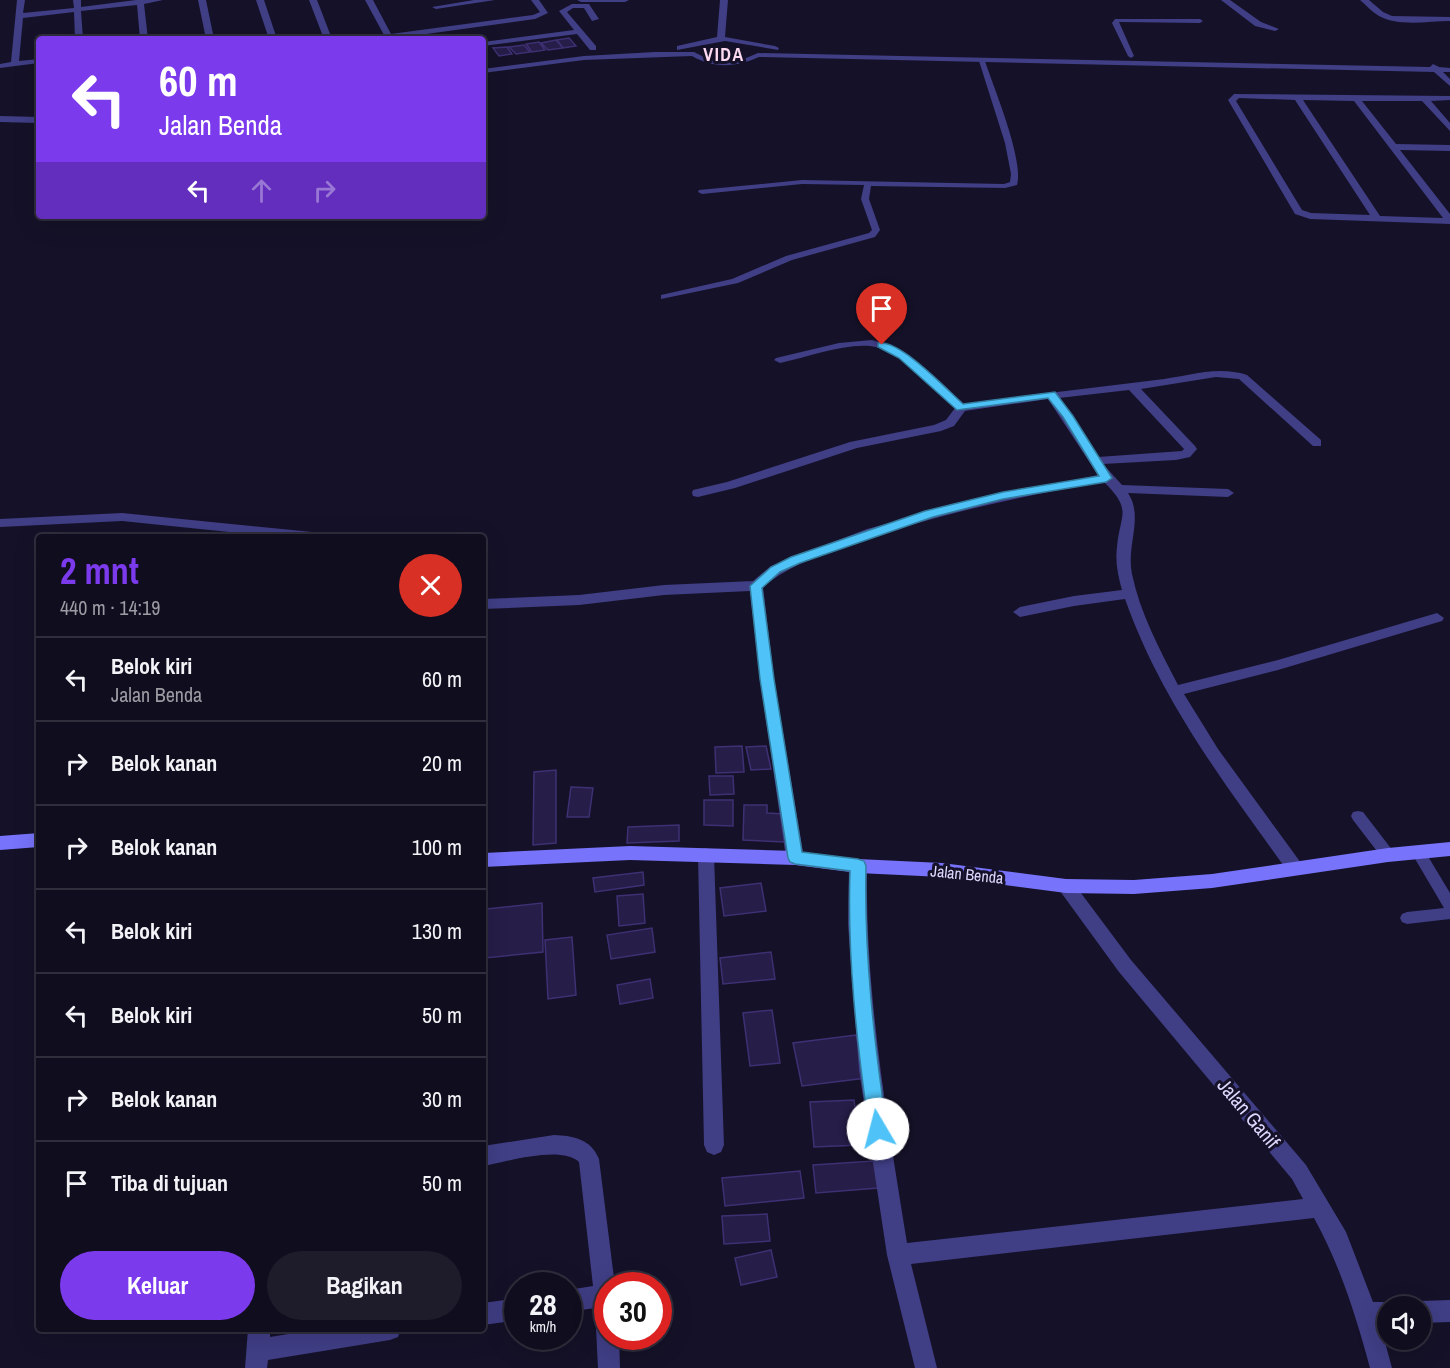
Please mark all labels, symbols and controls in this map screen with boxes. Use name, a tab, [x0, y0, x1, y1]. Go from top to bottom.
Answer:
district label: VIDA	[703, 42, 745, 67]
text: 60 m	[159, 53, 238, 109]
icon: left	[60, 60, 138, 138]
text: Jalan Benda	[159, 107, 282, 143]
icon: left	[182, 174, 215, 207]
icon: ahead	[245, 174, 278, 207]
icon: right	[308, 174, 341, 207]
pin	[856, 283, 907, 345]
icon: arrive	[865, 292, 898, 325]
text: 2 mnt	[60, 547, 139, 595]
button: close	[399, 554, 462, 617]
text: 440 m · 14:19	[60, 594, 160, 621]
text: Belok kiri	[111, 651, 192, 681]
icon: left	[60, 663, 93, 696]
text: 60 m	[422, 664, 462, 694]
text: Jalan Benda	[111, 681, 202, 708]
icon: right	[60, 747, 93, 780]
text: Belok kanan	[111, 748, 217, 778]
text: 20 m	[422, 748, 462, 778]
icon: right	[60, 831, 93, 864]
text: Belok kanan	[111, 832, 217, 862]
text: 100 m	[412, 832, 462, 862]
street label: Jalan Benda	[930, 859, 1005, 889]
icon: left	[60, 915, 93, 948]
text: Belok kiri	[111, 916, 192, 946]
text: 130 m	[412, 916, 462, 946]
icon: left	[60, 999, 93, 1032]
text: Belok kiri	[111, 1000, 192, 1030]
text: 50 m	[422, 1000, 462, 1030]
street label: Jalan Ganif	[1212, 1072, 1287, 1154]
icon: right	[60, 1083, 93, 1116]
text: Belok kanan	[111, 1084, 217, 1114]
text: 30 m	[422, 1084, 462, 1114]
position arrow	[846, 1097, 910, 1161]
icon: arrive	[60, 1167, 93, 1200]
text: Tiba di tujuan	[111, 1168, 228, 1198]
text: 50 m	[422, 1168, 462, 1198]
button: Keluar	[60, 1251, 255, 1320]
button: Bagikan	[267, 1251, 462, 1320]
speed limit sign: 30	[594, 1272, 672, 1350]
text: 28	[529, 1284, 557, 1324]
map controls	[1377, 1296, 1431, 1350]
button: sound	[1377, 1296, 1431, 1350]
text: km/h	[530, 1316, 556, 1337]

